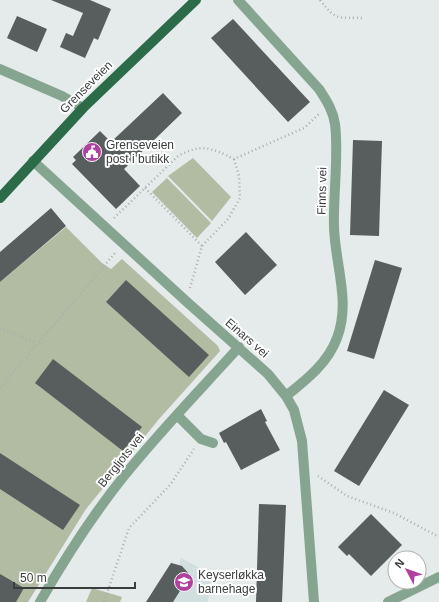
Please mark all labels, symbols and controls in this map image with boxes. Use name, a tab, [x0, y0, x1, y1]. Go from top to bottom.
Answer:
street label: Grenseveien	[57, 58, 115, 116]
place label: Grenseveien post i butikk	[106, 138, 174, 166]
public building icon: Grenseveien post i butikk	[81, 141, 103, 163]
street label: Finns vei	[315, 167, 329, 215]
street label: Einars vei	[223, 315, 271, 361]
street label: Bergljots vei	[95, 430, 147, 490]
north arrow	[387, 550, 427, 590]
text: N	[392, 556, 407, 570]
scale bar	[14, 564, 135, 590]
place label: Keyserløkka barnehage	[198, 568, 264, 596]
text: 50 m	[20, 571, 47, 585]
school or university icon: Keyserløkka barnehage	[173, 571, 195, 593]

